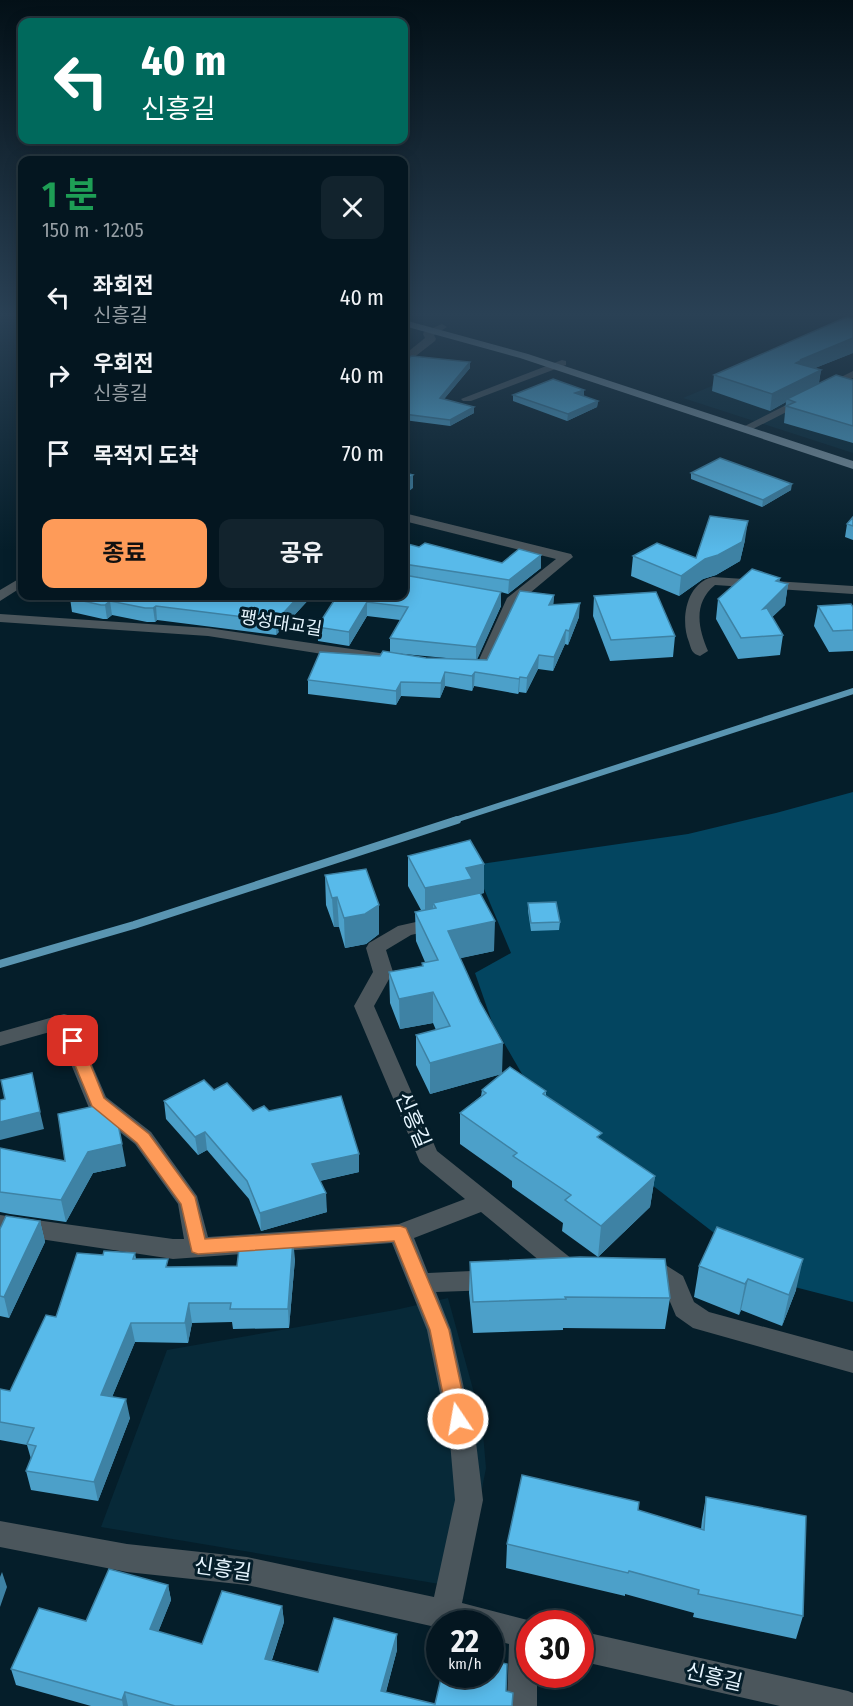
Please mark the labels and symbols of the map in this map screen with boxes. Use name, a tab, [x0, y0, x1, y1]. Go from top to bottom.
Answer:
street label: 팽성대교길	[238, 606, 324, 640]
pin	[47, 1015, 98, 1066]
street label: 신흥길	[390, 1088, 436, 1152]
position arrow	[426, 1387, 490, 1451]
street label: 신흥길	[192, 1552, 254, 1586]
speed limit sign: 30	[516, 1610, 594, 1688]
street label: 신흥길	[683, 1658, 745, 1696]

